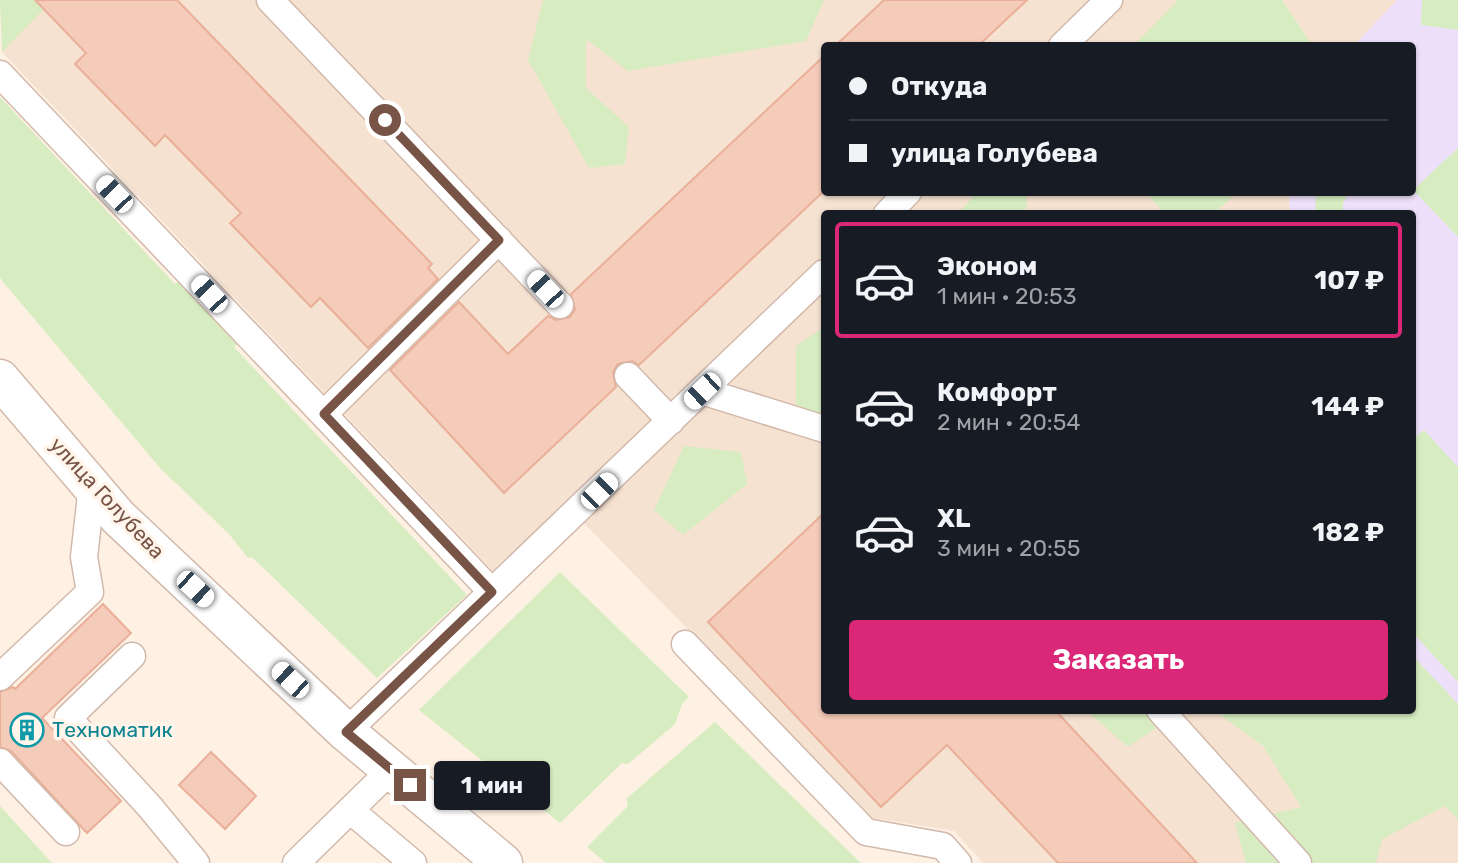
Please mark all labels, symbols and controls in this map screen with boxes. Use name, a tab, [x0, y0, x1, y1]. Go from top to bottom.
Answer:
text: Откуда	[891, 71, 987, 102]
route start	[369, 104, 401, 136]
text: улица Голубева	[891, 138, 1098, 169]
car	[92, 172, 137, 216]
icon: car	[853, 249, 916, 312]
text: Эконом	[937, 251, 1037, 282]
text: 107 ₽	[1314, 265, 1384, 296]
car	[523, 266, 568, 312]
car	[187, 271, 232, 317]
text: 1 мин · 20:53	[937, 282, 1077, 310]
car	[680, 369, 725, 413]
icon: car	[853, 375, 916, 438]
text: Комфорт	[937, 377, 1057, 408]
text: 144 ₽	[1311, 391, 1384, 422]
text: 2 мин · 20:54	[937, 408, 1081, 436]
street label: улица Голубева	[45, 432, 170, 564]
car	[577, 469, 622, 513]
icon: car	[853, 501, 916, 564]
text: XL	[937, 503, 970, 534]
text: 182 ₽	[1312, 517, 1384, 548]
text: 3 мин · 20:55	[937, 534, 1080, 562]
car	[173, 567, 218, 611]
button: Заказать	[849, 620, 1388, 700]
car	[268, 658, 313, 702]
building icon: Техноматик	[8, 711, 46, 749]
place label: Техноматик	[52, 717, 173, 742]
callout: 1 мин	[434, 760, 550, 810]
route end	[394, 769, 426, 801]
text: 1 мин	[461, 771, 523, 799]

